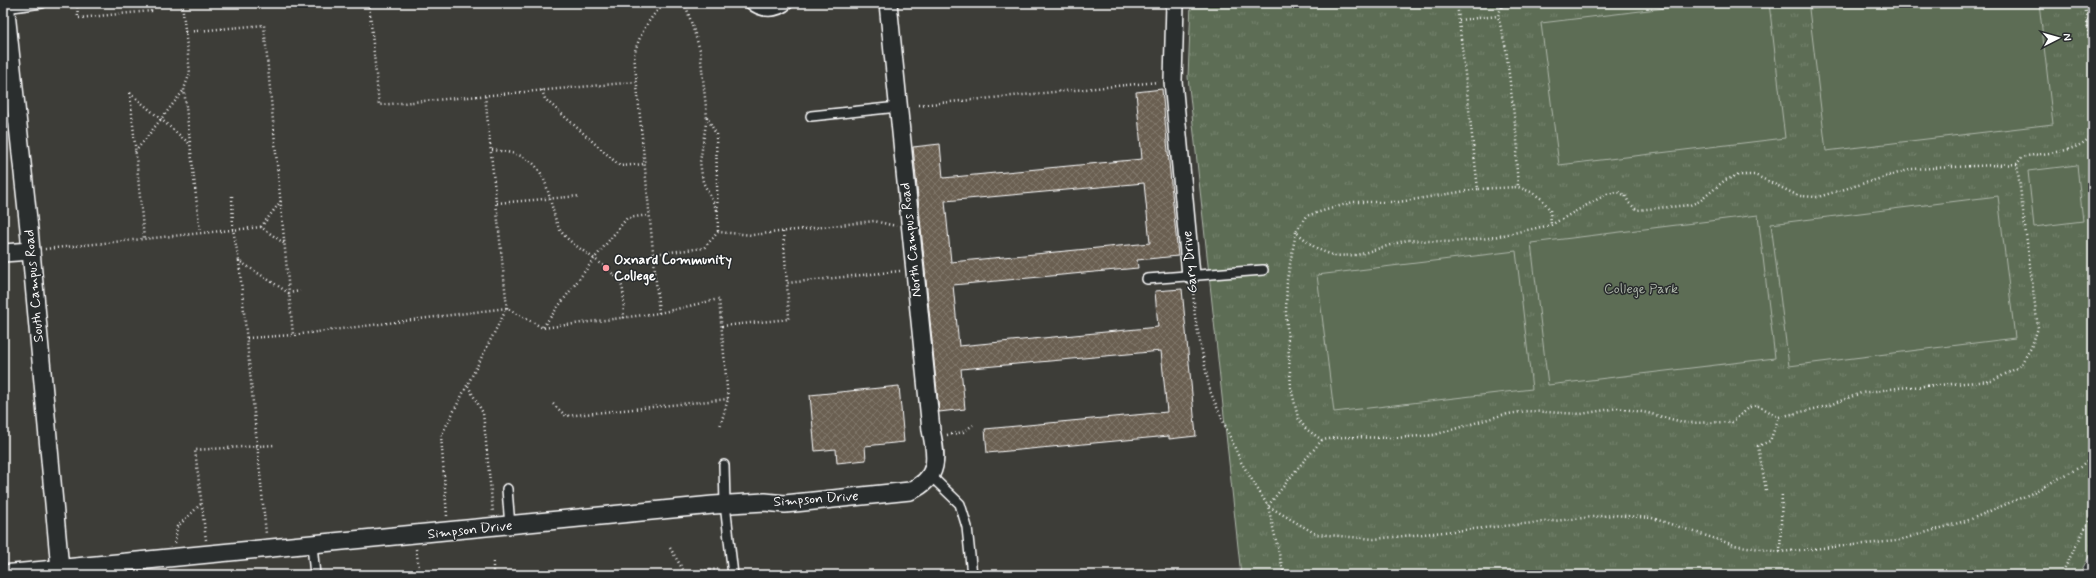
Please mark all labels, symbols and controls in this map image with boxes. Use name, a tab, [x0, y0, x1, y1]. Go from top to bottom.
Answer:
north arrow	[2038, 18, 2078, 58]
text: N	[2060, 33, 2074, 41]
street label: North Campus Road	[896, 182, 926, 298]
street label: South Campus Road	[20, 229, 48, 343]
street label: Gary Drive	[1178, 230, 1202, 294]
place label: Oxnard Community College	[614, 251, 732, 286]
marker: Oxnard Community College	[601, 263, 611, 273]
park label: College Park	[1604, 280, 1678, 298]
street label: Simpson Drive	[773, 487, 859, 511]
street label: Simpson Drive	[427, 517, 513, 543]

